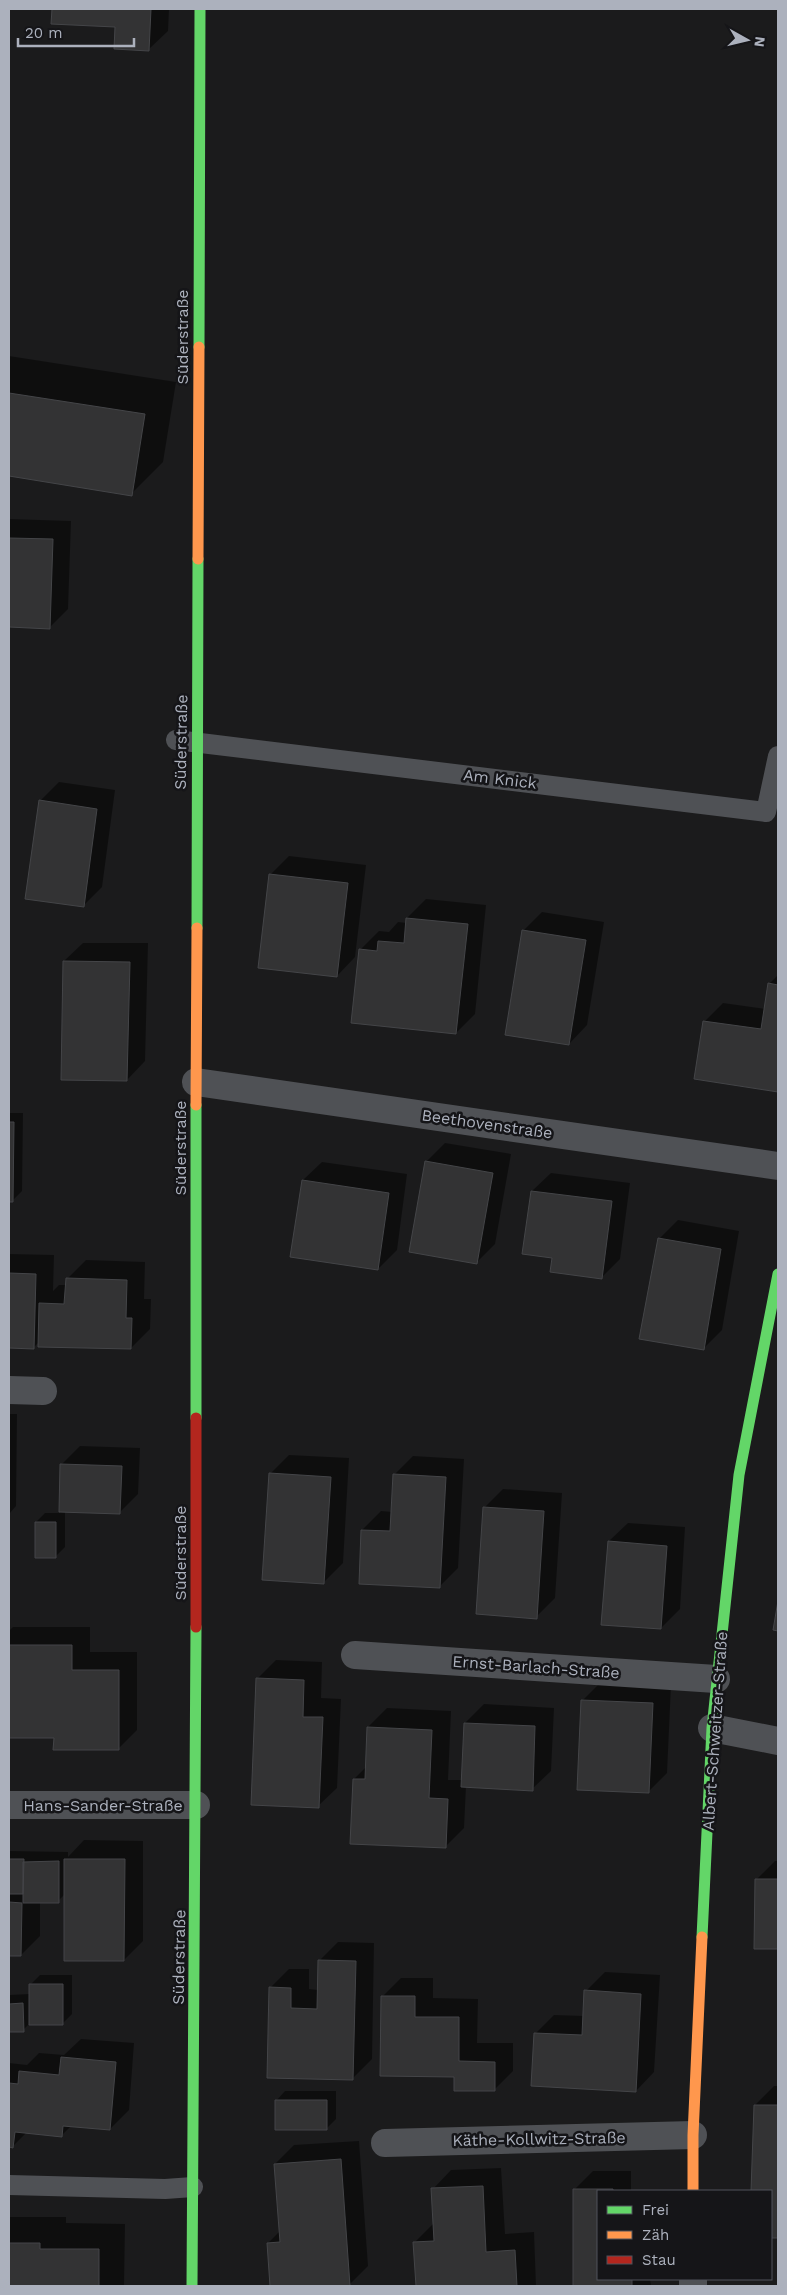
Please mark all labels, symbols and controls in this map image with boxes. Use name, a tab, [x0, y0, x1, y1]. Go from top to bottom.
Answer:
scale bar	[18, 15, 134, 47]
north arrow	[722, 15, 772, 65]
text: 20 m	[25, 24, 63, 42]
text: N	[751, 36, 769, 48]
street label: Süderstraße	[173, 289, 192, 385]
street label: Süderstraße	[171, 694, 191, 790]
street label: Am Knick	[462, 765, 538, 793]
street label: Süderstraße	[171, 1100, 190, 1196]
street label: Beethovenstraße	[420, 1105, 554, 1143]
street label: Süderstraße	[171, 1505, 190, 1601]
street label: Albert-Schweitzer-Straße	[699, 1631, 731, 1831]
street label: Ernst-Barlach-Straße	[452, 1652, 620, 1682]
street label: Hans-Sander-Straße	[23, 1796, 183, 1815]
street label: Süderstraße	[169, 1909, 189, 2005]
street label: Käthe-Kollwitz-Straße	[452, 2128, 626, 2150]
legend	[597, 2190, 772, 2280]
text: Frei	[642, 2201, 669, 2219]
text: Zäh	[642, 2226, 669, 2244]
text: Stau	[642, 2251, 676, 2269]

